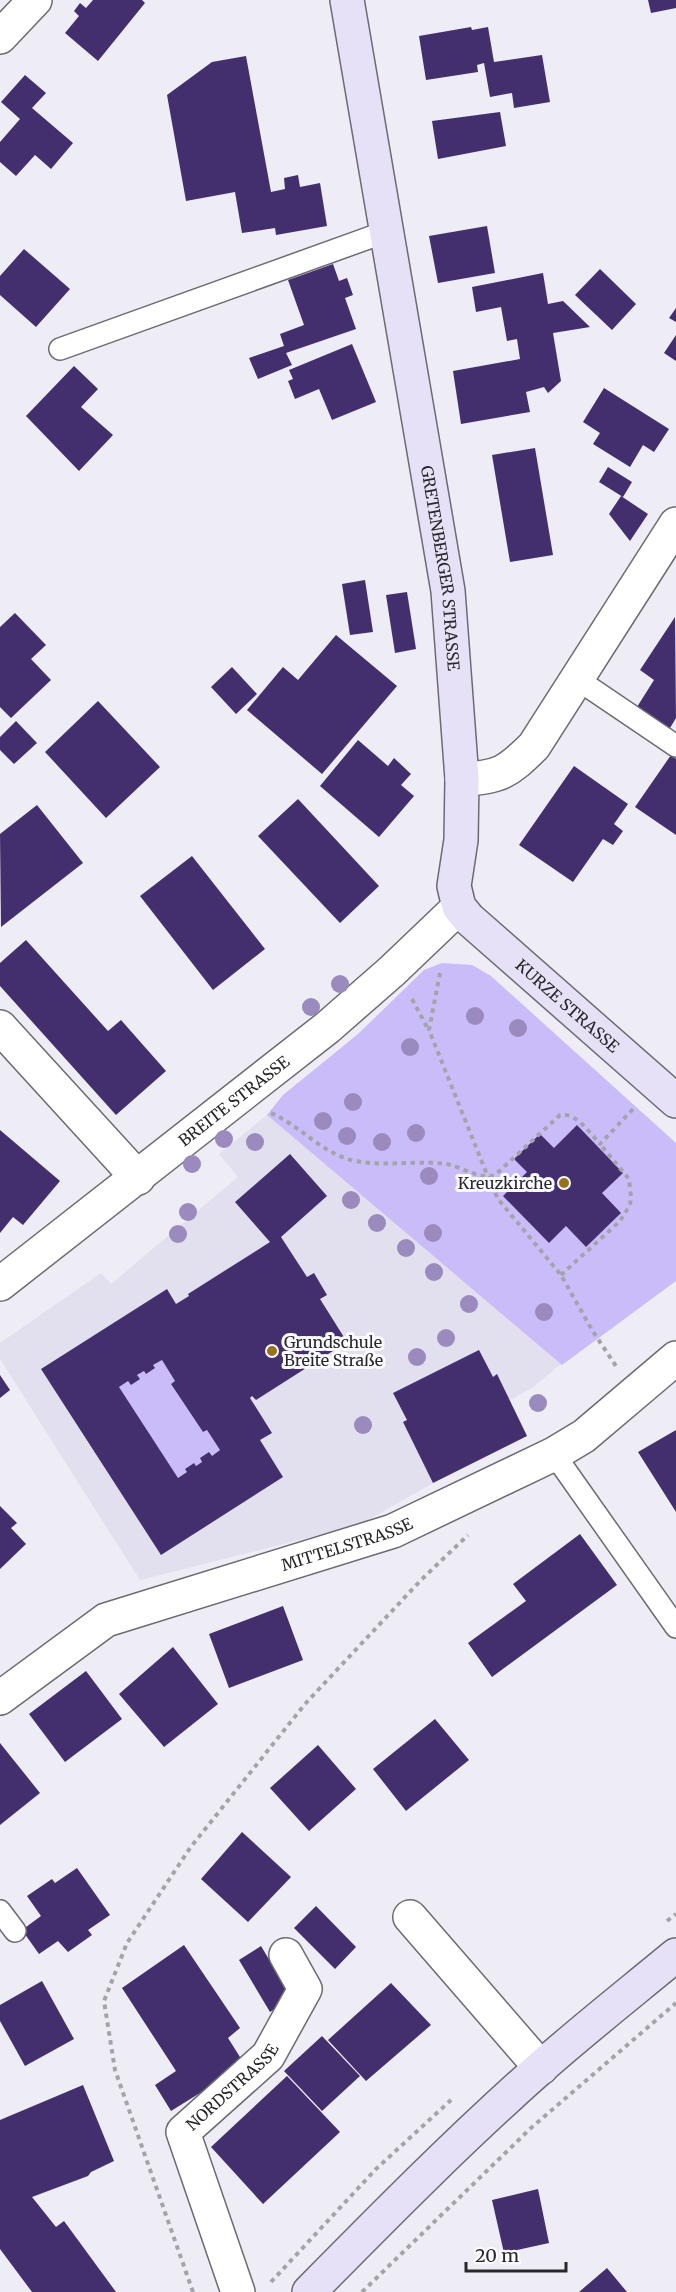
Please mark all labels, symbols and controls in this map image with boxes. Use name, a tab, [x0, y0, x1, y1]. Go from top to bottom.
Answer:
street label: GRETENBERGER STRASSE	[417, 464, 464, 672]
street label: KURZE STRASSE	[512, 955, 624, 1057]
street label: BREITE STRASSE	[174, 1051, 294, 1150]
place label: Kreuzkirche	[458, 1173, 552, 1193]
marker: Kreuzkirche	[557, 1176, 571, 1190]
place label: Grundschule Breite Straße	[284, 1332, 383, 1370]
marker: Grundschule Breite Straße	[265, 1344, 279, 1358]
street label: MITTELSTRASSE	[279, 1513, 417, 1575]
street label: NORDSTRASSE	[182, 2040, 283, 2135]
scale bar	[466, 2235, 566, 2273]
text: 20 m	[475, 2244, 519, 2267]

